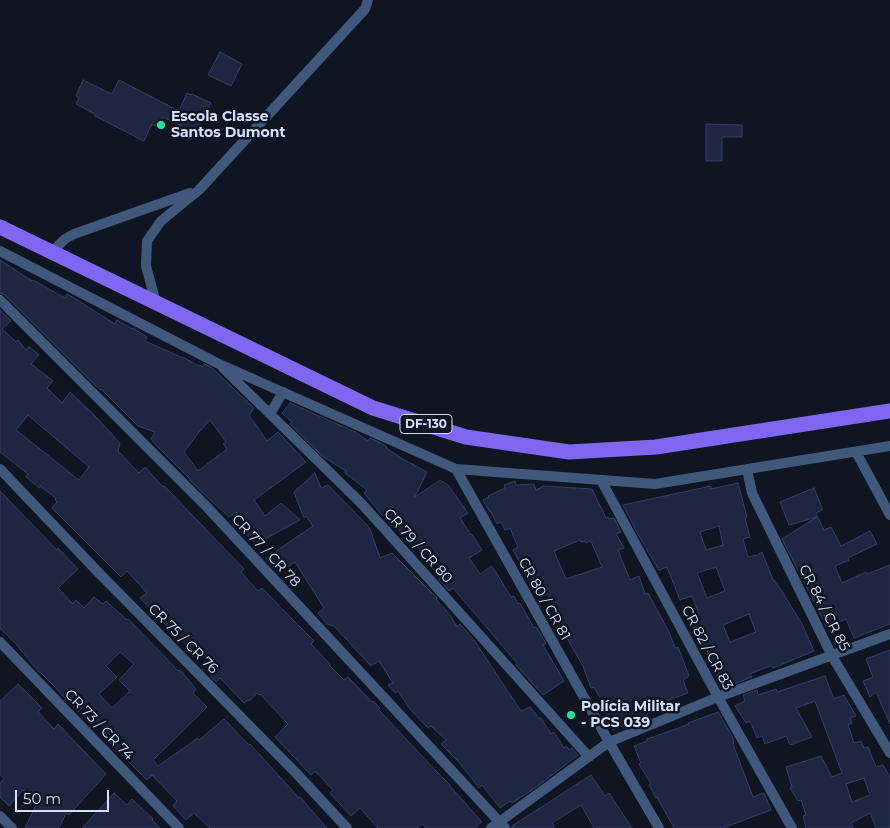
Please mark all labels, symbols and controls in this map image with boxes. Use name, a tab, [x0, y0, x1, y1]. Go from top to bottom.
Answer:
place label: Escola Classe Santos Dumont	[171, 109, 286, 142]
marker: Escola Classe Santos Dumont	[155, 119, 167, 131]
road number: DF-130	[400, 414, 452, 434]
street label: CR 79 / CR 80	[380, 505, 456, 587]
street label: CR 77 / CR 78	[228, 511, 304, 591]
street label: CR 80 / CR 81	[514, 555, 574, 643]
street label: CR 84 / CR 85	[795, 562, 853, 654]
street label: CR 75 / CR 76	[145, 601, 221, 677]
street label: CR 82 / CR 83	[678, 603, 736, 693]
street label: CR 73 / CR 74	[61, 686, 137, 764]
place label: Polícia Militar - PCS 039	[581, 699, 680, 732]
marker: Polícia Militar - PCS 039	[565, 709, 577, 721]
scale bar	[18, 780, 111, 812]
text: 50 m	[23, 789, 61, 808]

